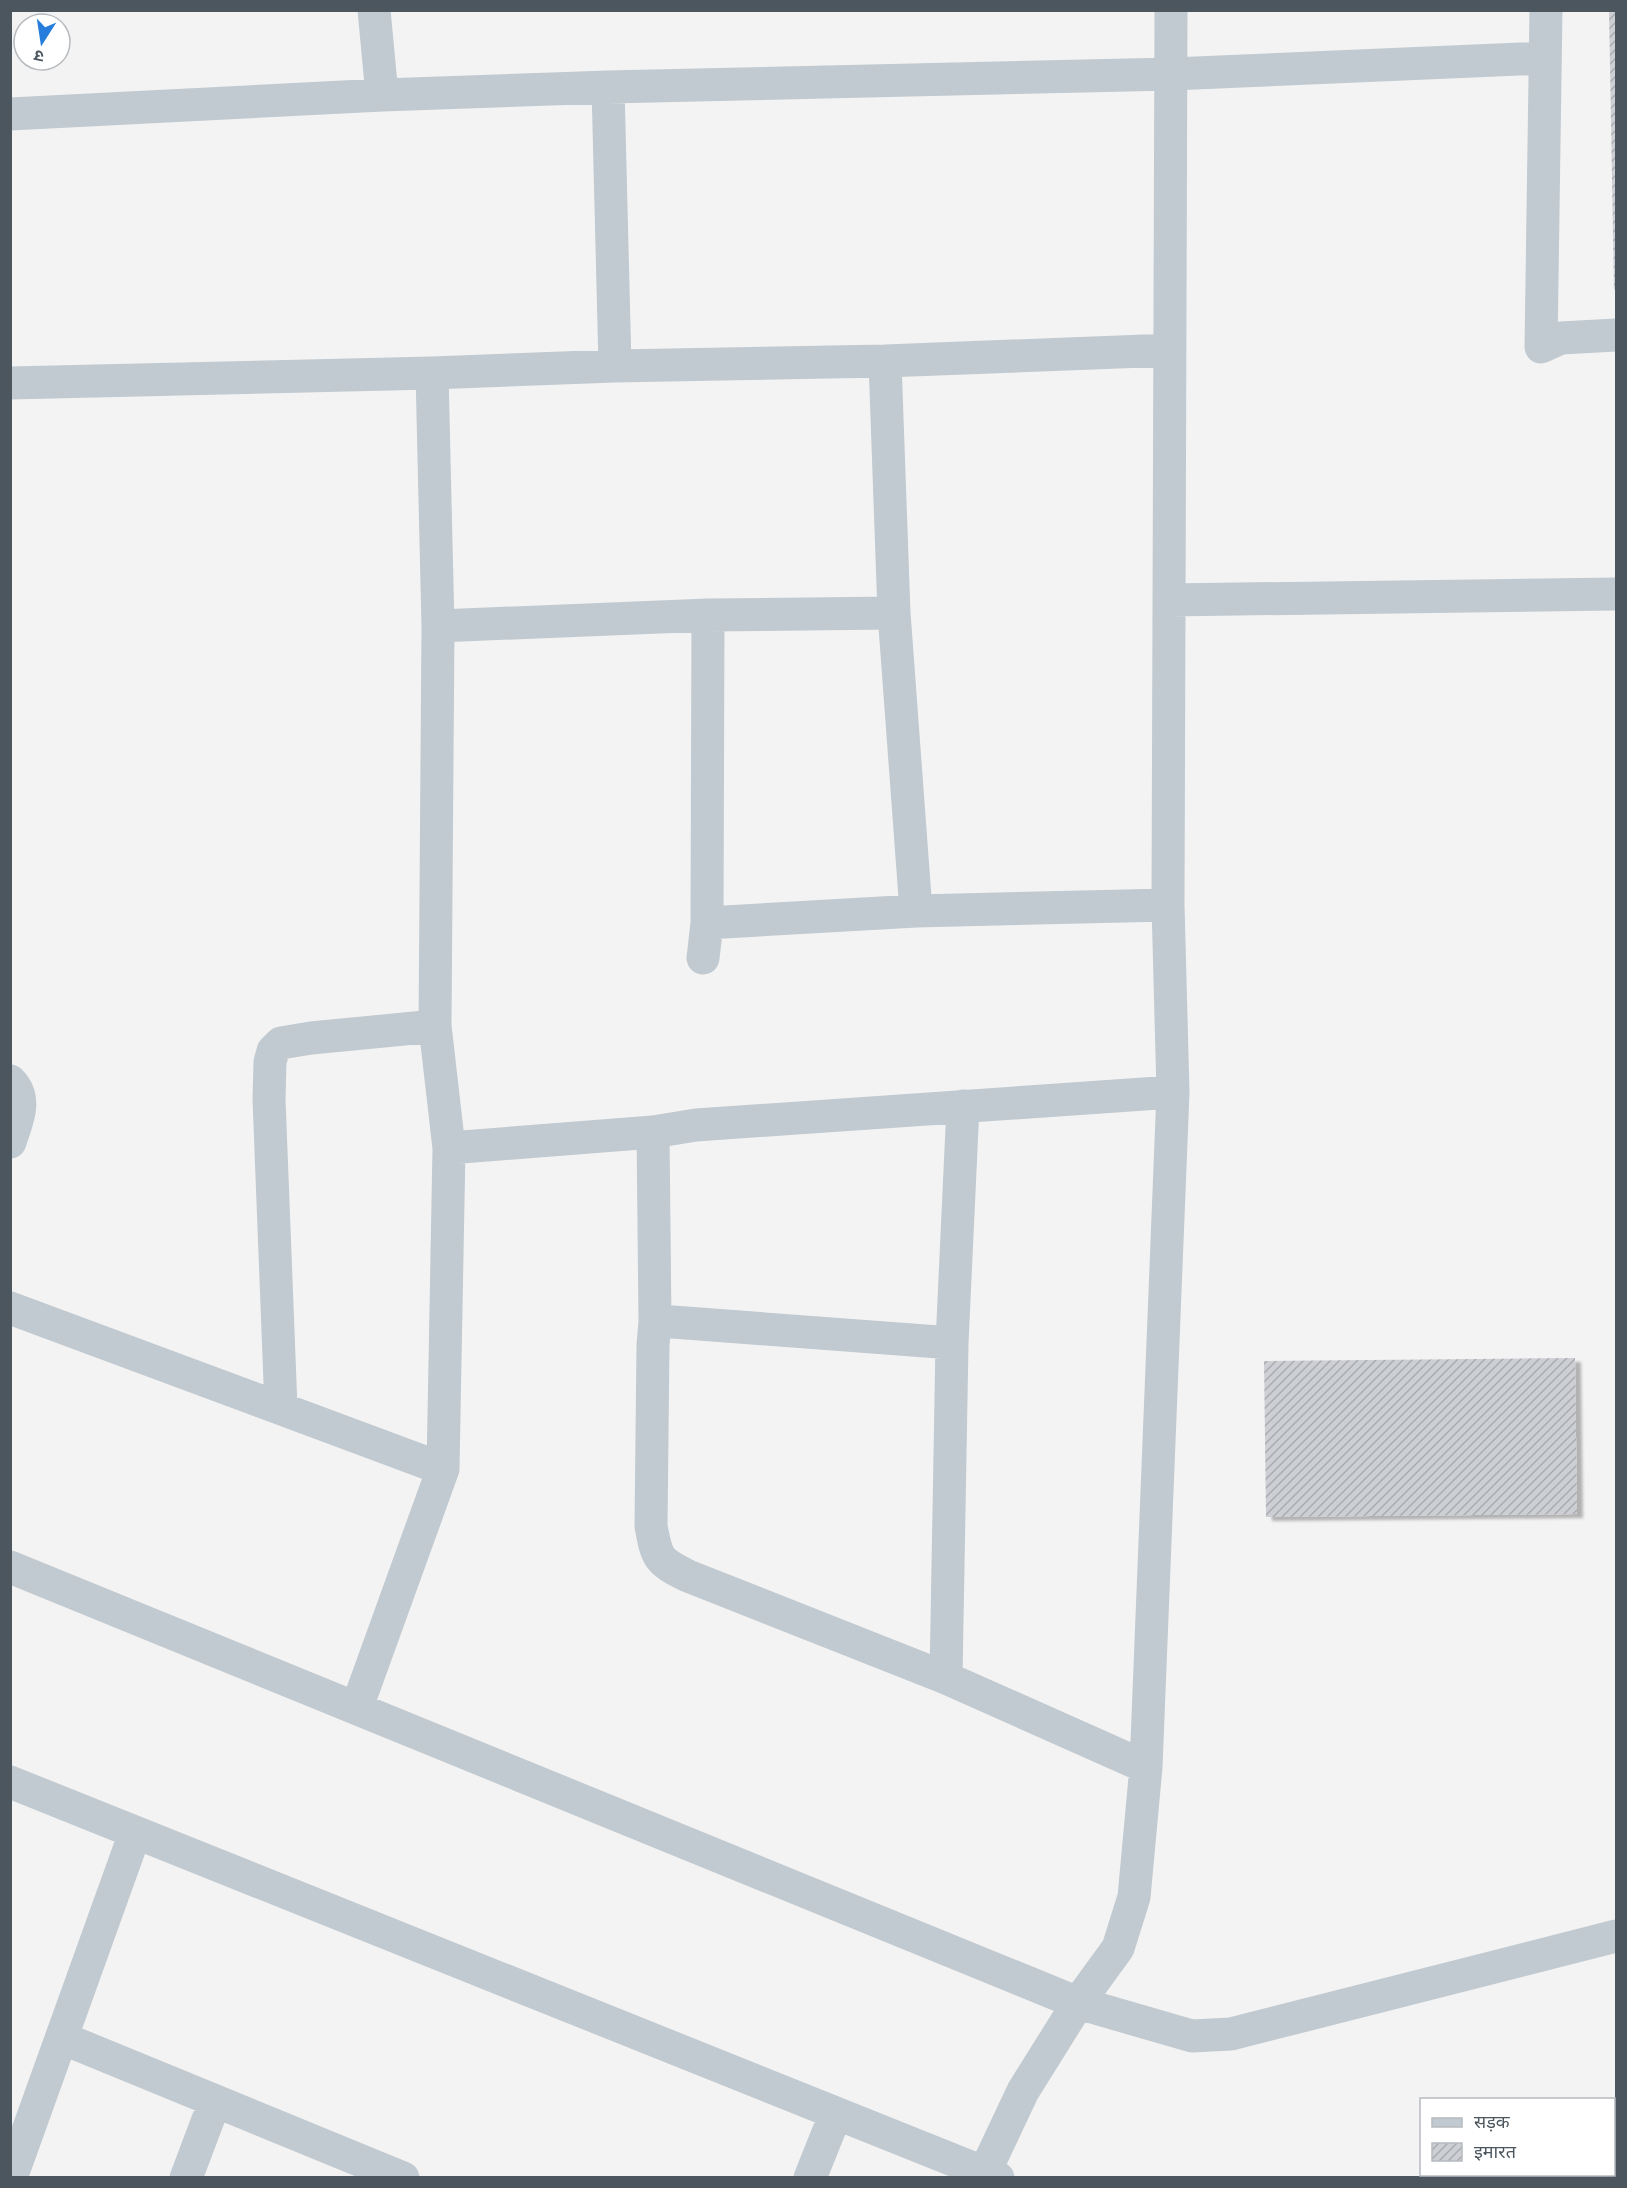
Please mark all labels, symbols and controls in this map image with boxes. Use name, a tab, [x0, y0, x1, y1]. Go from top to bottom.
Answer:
north arrow	[12, 12, 72, 72]
text: उ	[32, 45, 46, 66]
legend	[1420, 2098, 1615, 2176]
text: सड़क	[1474, 2111, 1511, 2133]
text: इमारत	[1474, 2141, 1517, 2163]

